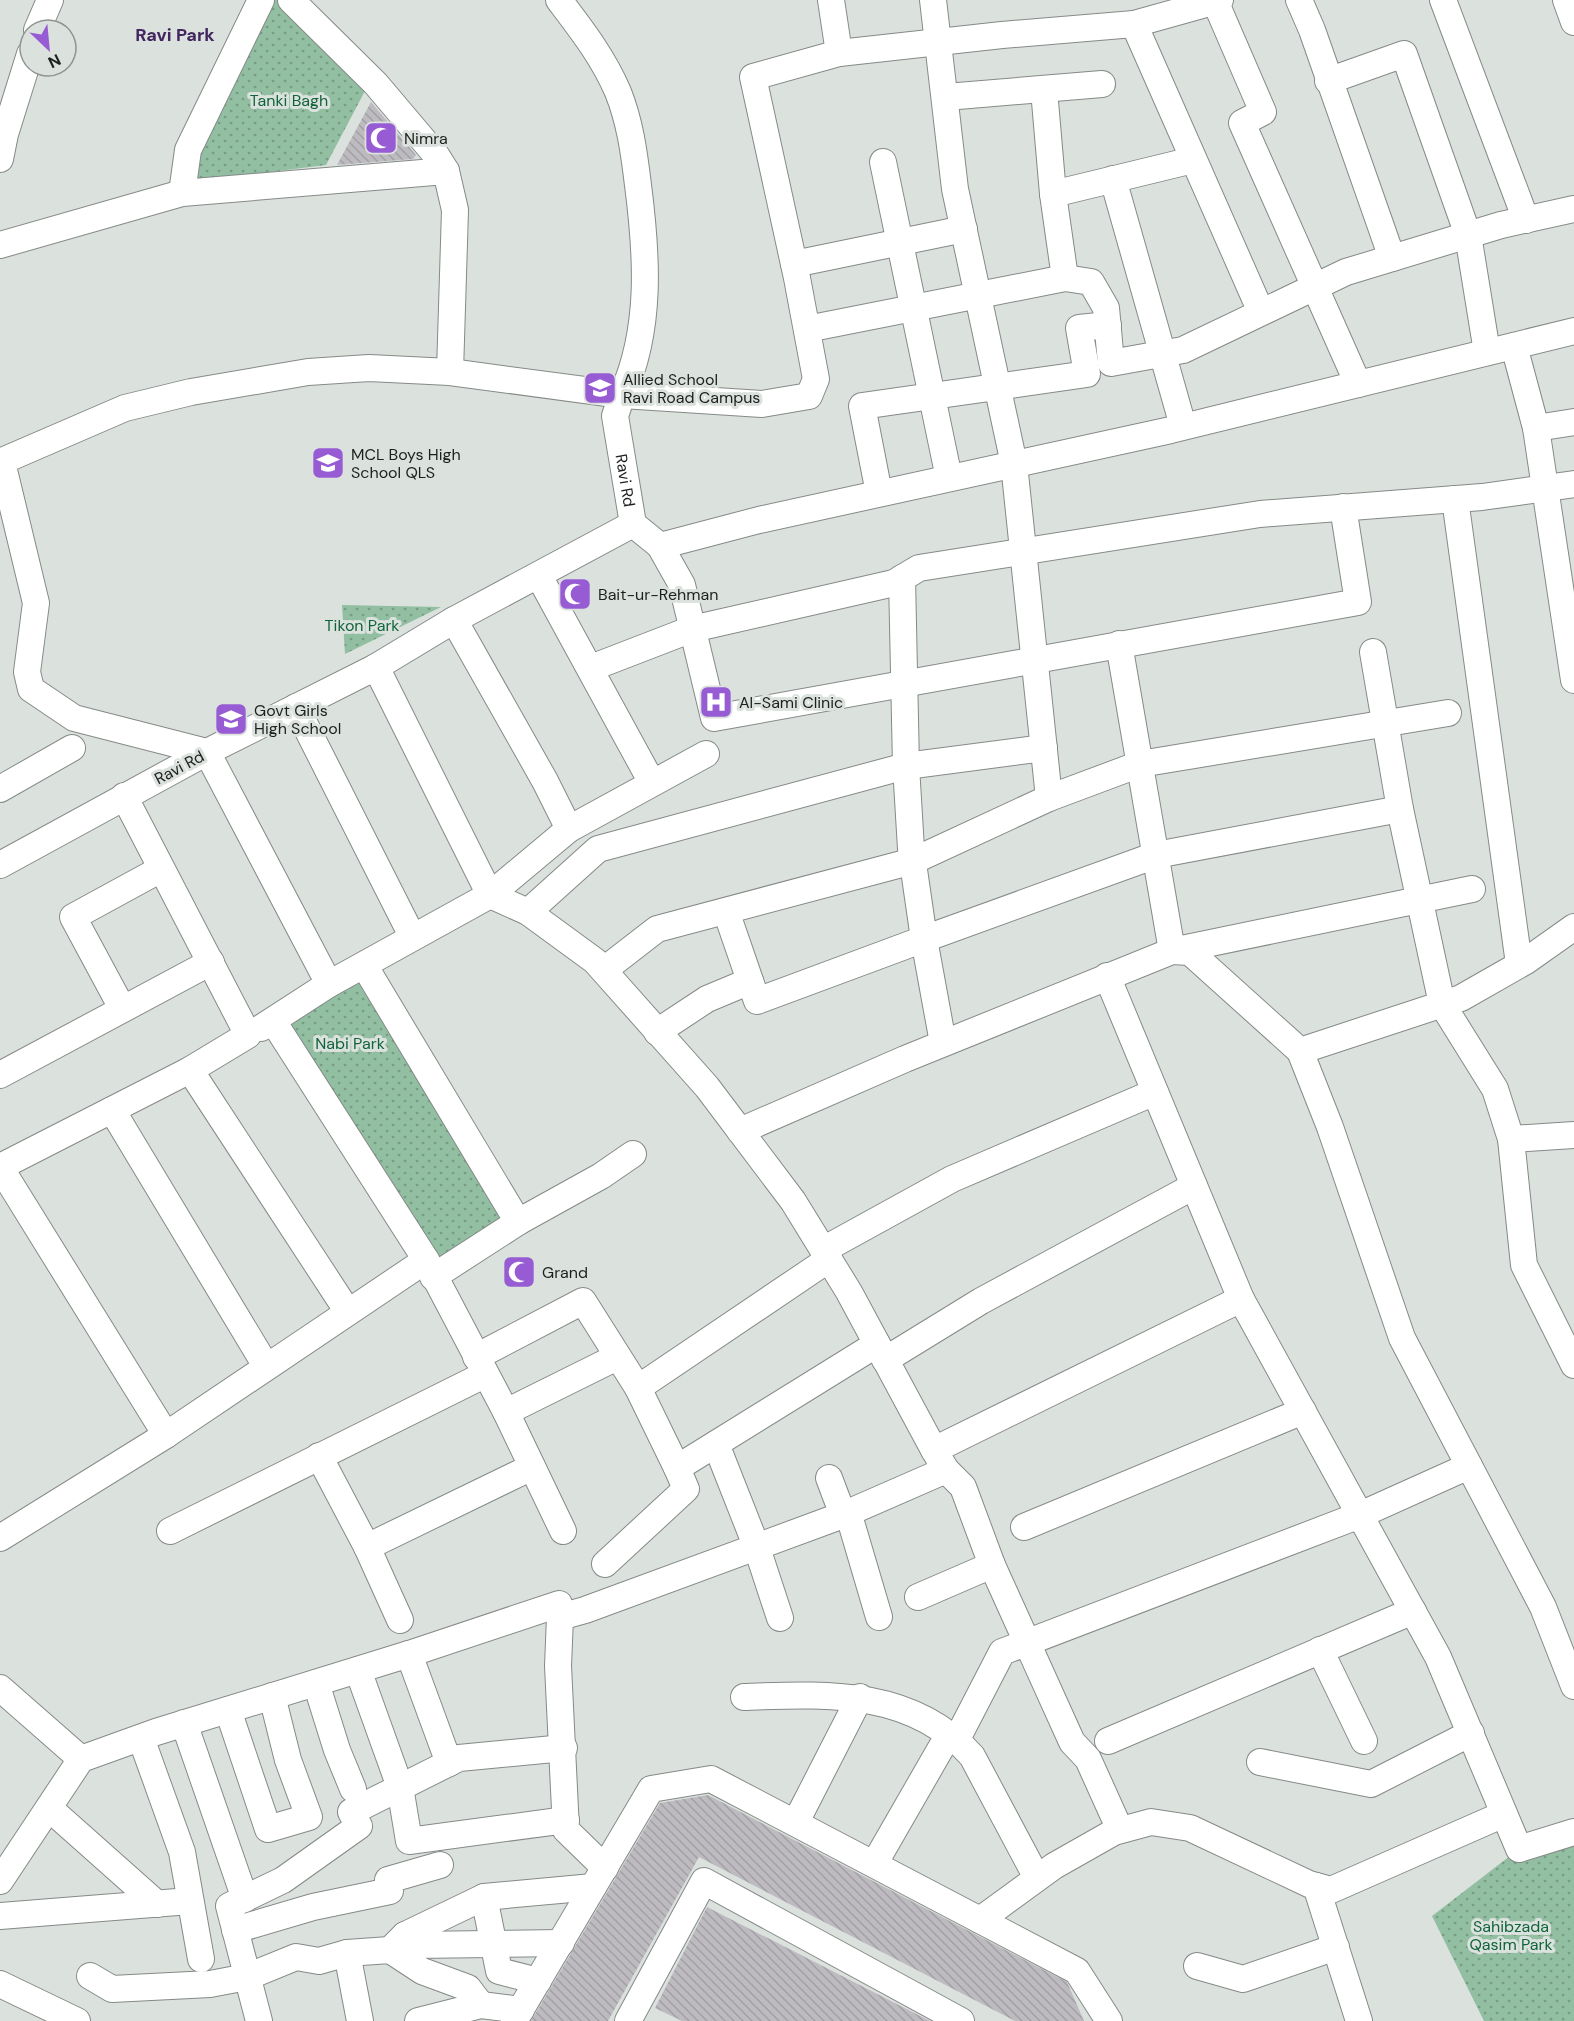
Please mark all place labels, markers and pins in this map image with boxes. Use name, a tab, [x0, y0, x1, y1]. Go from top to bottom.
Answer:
mosque icon: Nimra	[363, 120, 399, 156]
place label: Nimra	[404, 128, 448, 149]
place label: Allied School Ravi Road Campus	[623, 369, 760, 408]
school or university icon: Allied School Ravi Road Campus	[582, 370, 618, 406]
place label: MCL Boys High School QLS	[351, 444, 461, 483]
school or university icon: MCL Boys High School QLS	[310, 445, 346, 481]
mosque icon: Bait-ur-Rehman	[557, 576, 593, 612]
place label: Bait-ur-Rehman	[598, 584, 718, 605]
hospital icon: Al-Sami Clinic	[698, 684, 734, 720]
place label: Al-Sami Clinic	[739, 692, 843, 713]
place label: Govt Girls High School	[254, 700, 341, 739]
school or university icon: Govt Girls High School	[213, 701, 249, 737]
mosque icon: Grand	[501, 1254, 537, 1290]
place label: Grand	[542, 1262, 588, 1283]

